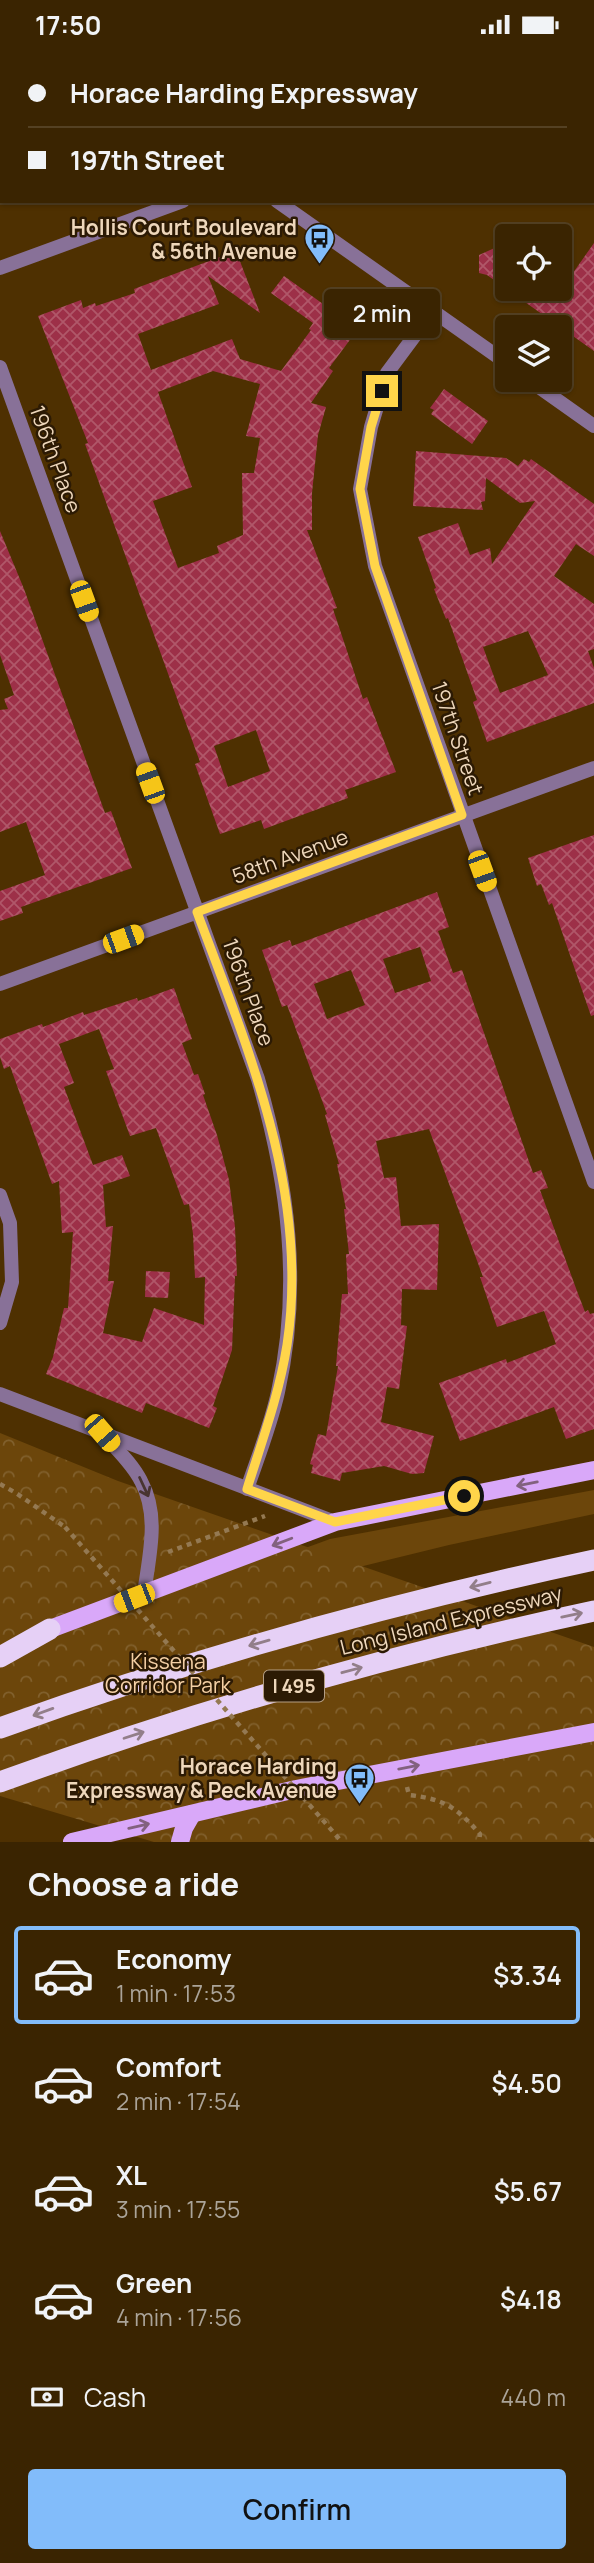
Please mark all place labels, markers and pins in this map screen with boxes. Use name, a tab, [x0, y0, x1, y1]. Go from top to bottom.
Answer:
place label: Hollis Court Boulevard & 56th Avenue	[71, 213, 297, 265]
bus stop icon: Hollis Court Boulevard & 56th Avenue	[303, 222, 337, 266]
place label: Horace Harding Expressway & Peck Avenue	[66, 1752, 337, 1804]
bus stop icon: Horace Harding Expressway & Peck Avenue	[343, 1761, 377, 1805]

